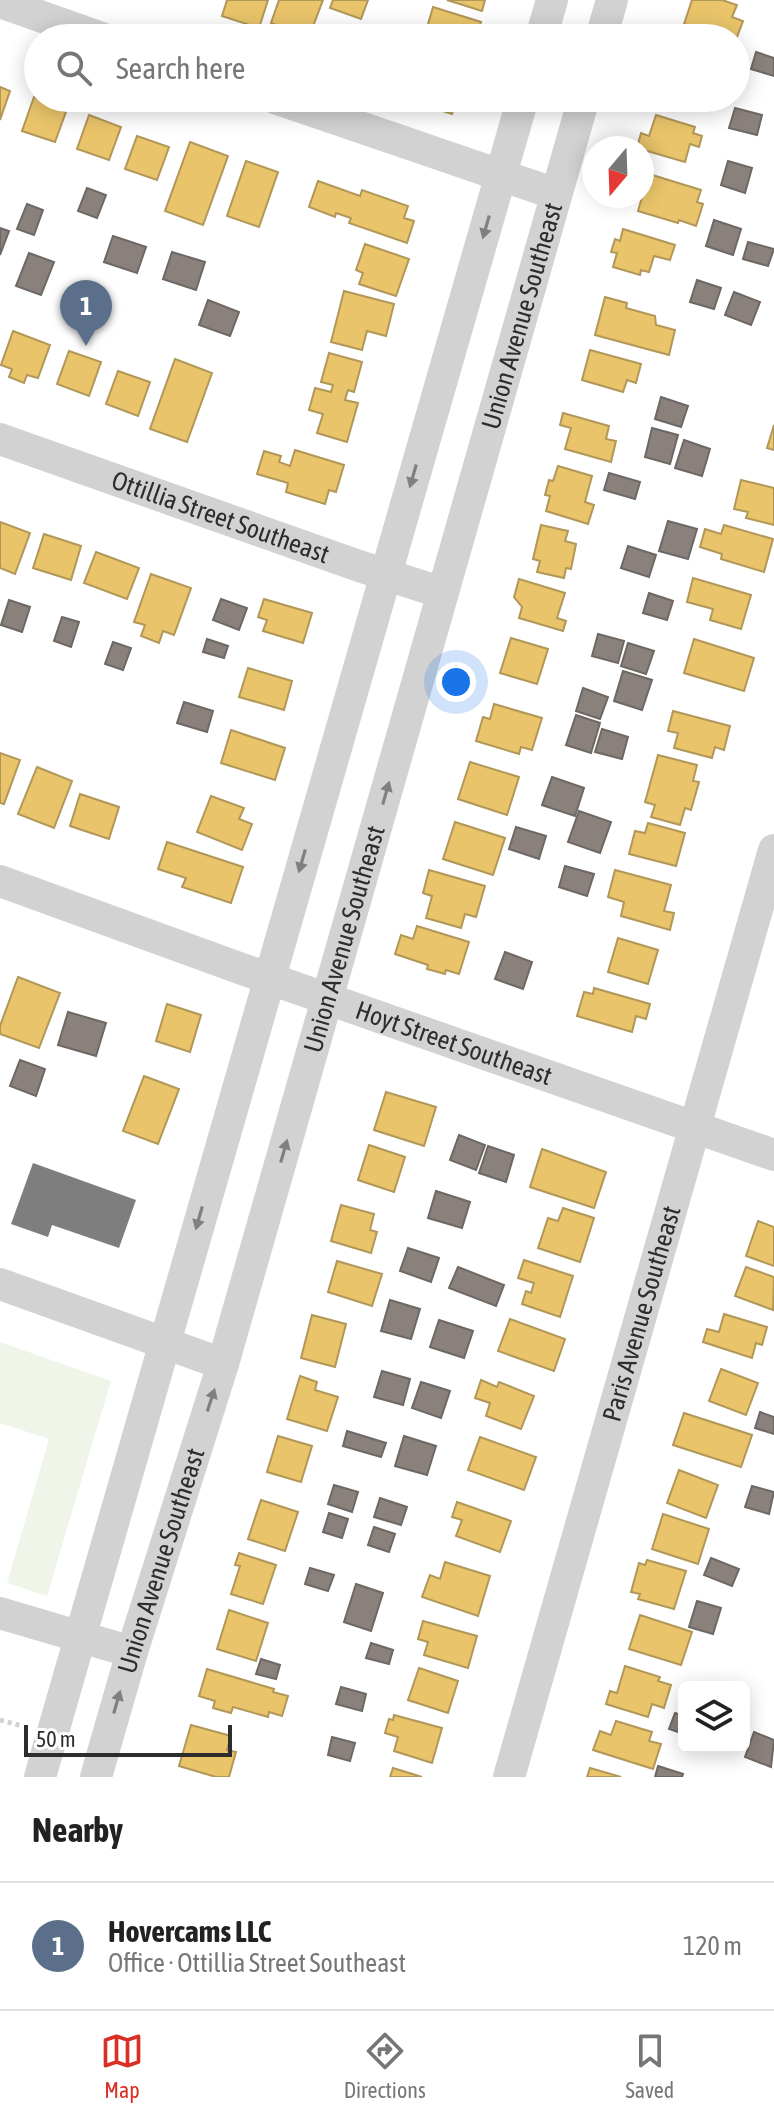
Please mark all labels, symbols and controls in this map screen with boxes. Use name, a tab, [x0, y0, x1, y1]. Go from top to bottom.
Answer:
search box	[24, 24, 750, 112]
icon: search	[52, 46, 96, 90]
text: Search here	[116, 51, 245, 85]
north arrow	[582, 136, 654, 208]
street label: Union Avenue Southeast	[475, 199, 568, 433]
one-way arrow	[479, 214, 491, 239]
pin: 1	[60, 280, 112, 346]
street label: Ottillia Street Southeast	[108, 465, 333, 569]
one-way arrow	[406, 465, 419, 489]
your location	[436, 662, 476, 702]
one-way arrow	[380, 780, 393, 804]
street label: Union Avenue Southeast	[298, 822, 391, 1056]
one-way arrow	[295, 849, 308, 873]
street label: Hoyt Street Southeast	[352, 995, 556, 1091]
one-way arrow	[278, 1138, 291, 1162]
street label: Paris Avenue Southeast	[596, 1202, 687, 1425]
one-way arrow	[192, 1207, 205, 1231]
one-way arrow	[205, 1388, 218, 1412]
street label: Union Avenue Southeast	[112, 1444, 211, 1677]
map controls	[678, 1681, 750, 1753]
button: layers	[678, 1681, 750, 1753]
one-way arrow	[112, 1689, 124, 1714]
scale bar	[24, 1721, 232, 1757]
text: 50 m	[36, 1726, 76, 1752]
text: Nearby	[32, 1810, 123, 1849]
text: Hovercams LLC	[108, 1914, 271, 1948]
text: 1	[52, 1931, 64, 1961]
text: 120 m	[683, 1931, 742, 1961]
text: Office · Ottillia Street Southeast	[108, 1948, 406, 1978]
tab: Map	[100, 2029, 144, 2103]
tab: Directions	[344, 2029, 426, 2103]
tab: Saved	[625, 2029, 674, 2103]

